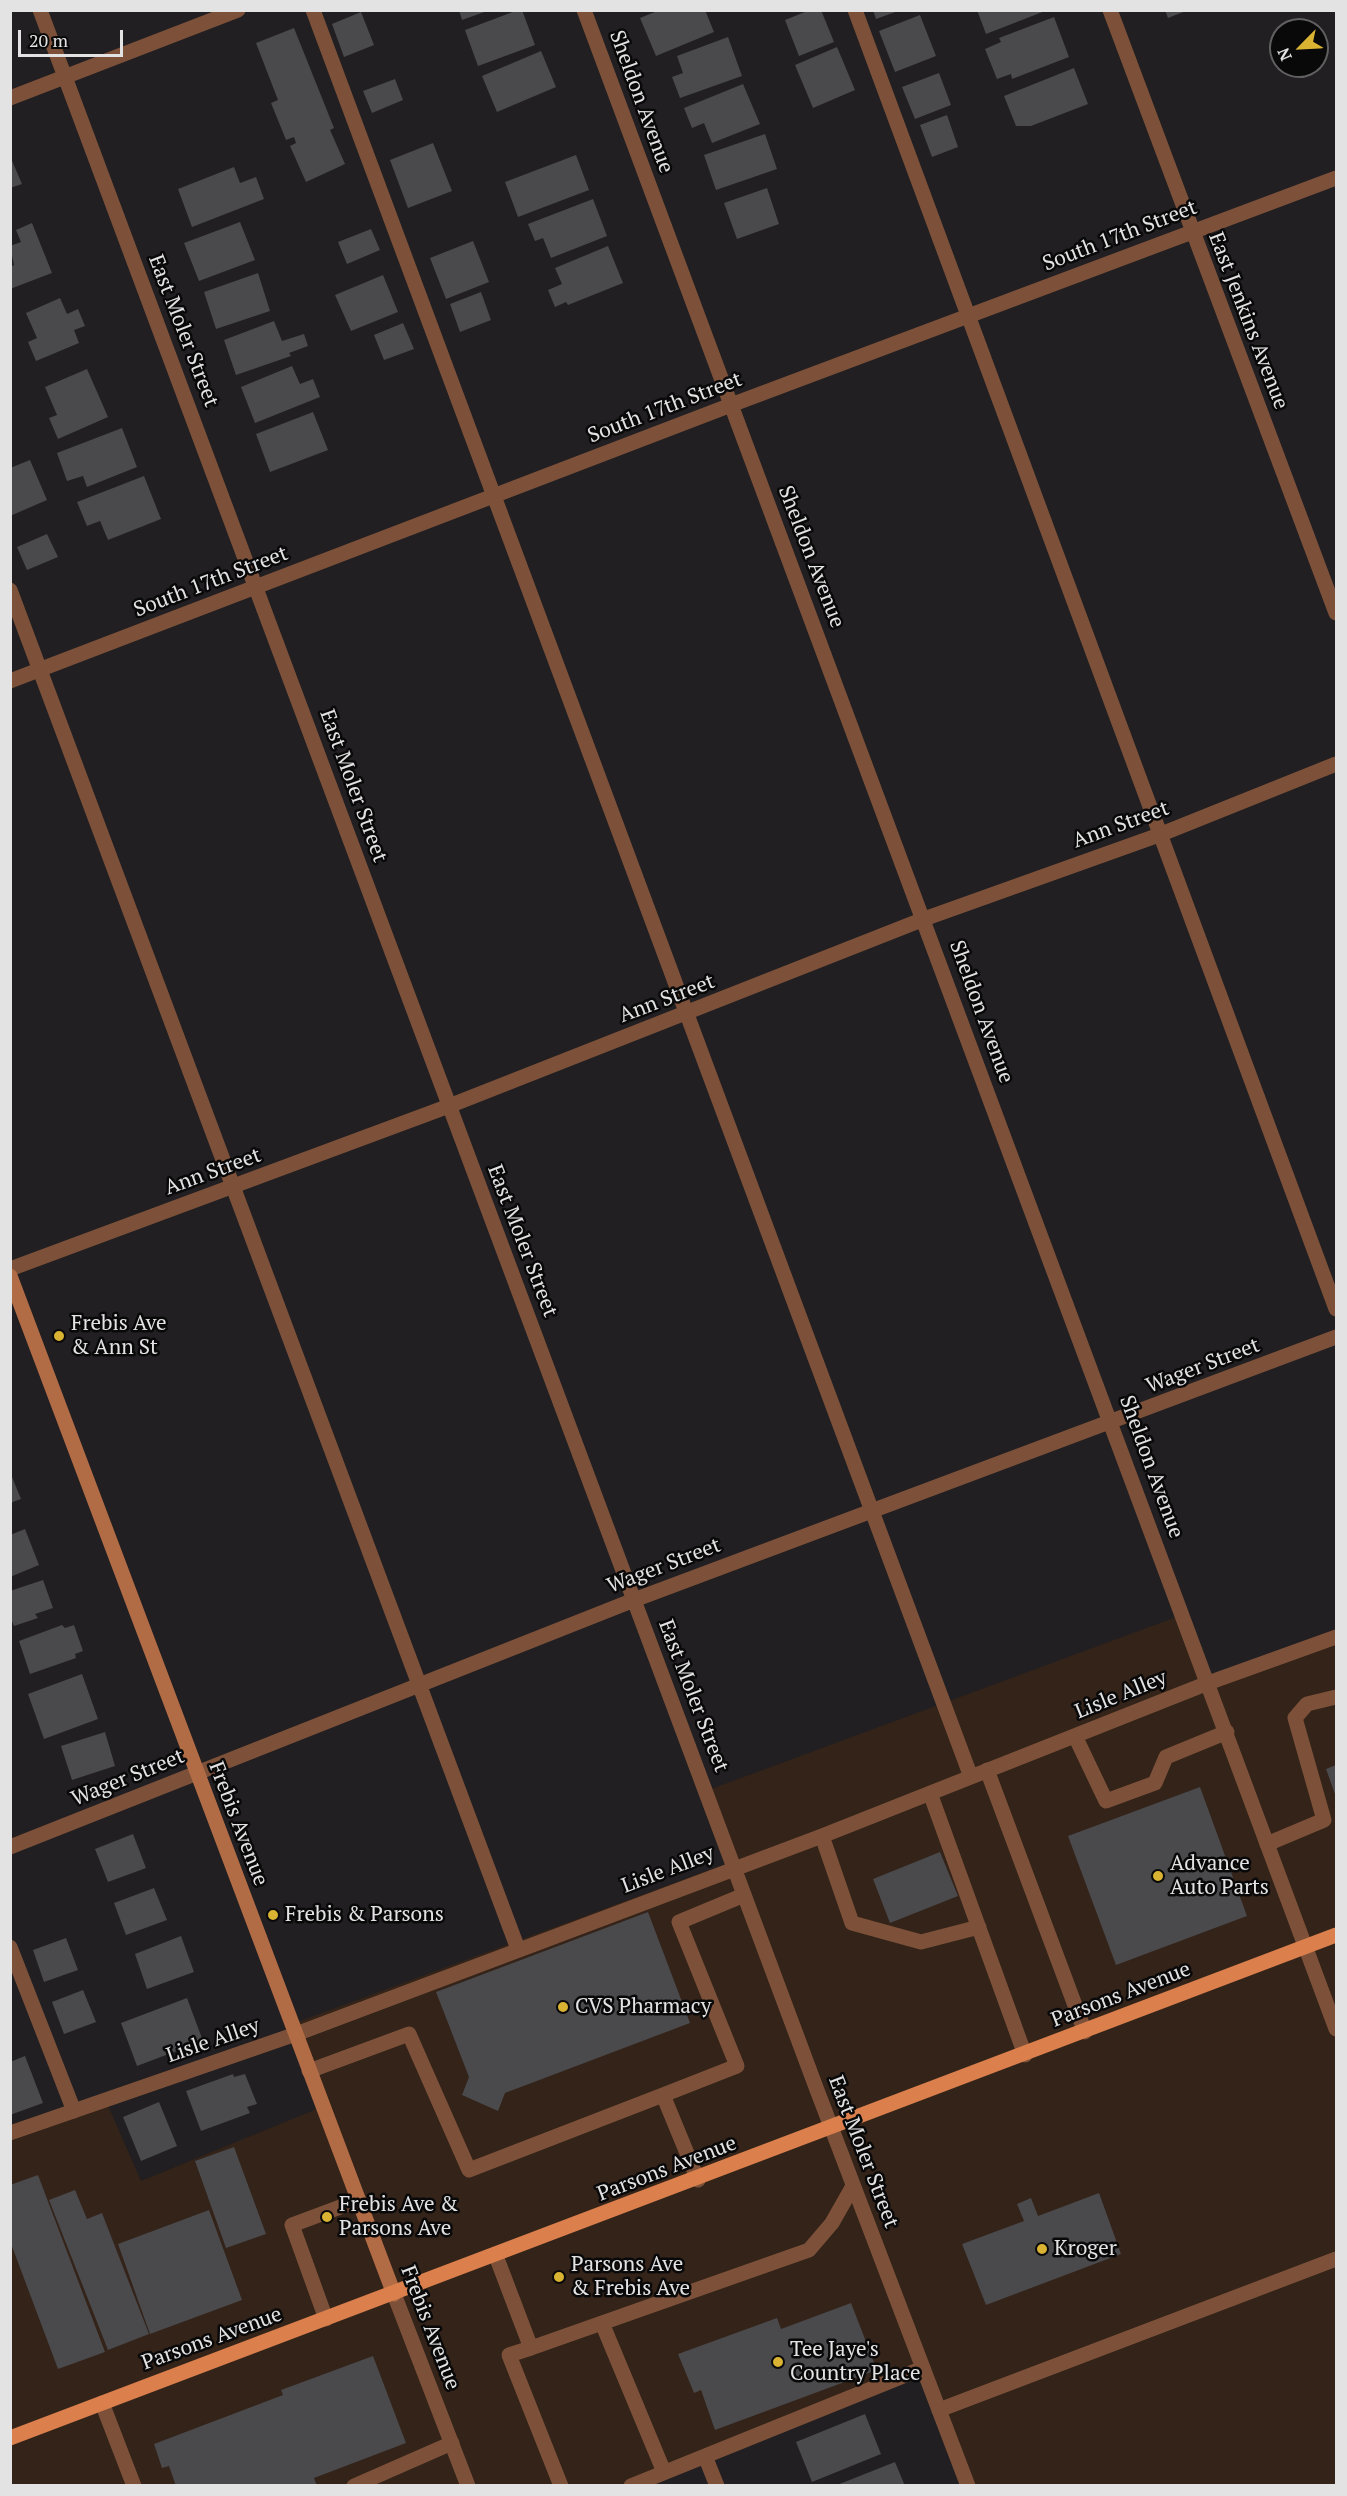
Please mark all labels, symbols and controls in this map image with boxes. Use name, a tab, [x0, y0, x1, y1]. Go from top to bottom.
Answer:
scale bar	[21, 18, 126, 56]
north arrow	[1269, 18, 1329, 78]
street label: Sheldon Avenue	[603, 27, 679, 177]
text: 20 m	[29, 28, 68, 52]
text: N	[1272, 44, 1297, 65]
street label: South 17th Street	[1039, 195, 1201, 277]
street label: East Jenkins Avenue	[1203, 229, 1293, 413]
street label: East Moler Street	[142, 251, 224, 411]
street label: South 17th Street	[584, 367, 746, 449]
street label: Sheldon Avenue	[772, 482, 850, 632]
street label: South 17th Street	[130, 541, 292, 623]
street label: East Moler Street	[314, 706, 392, 866]
street label: Ann Street	[1070, 796, 1172, 854]
street label: Sheldon Avenue	[943, 937, 1019, 1087]
street label: Ann Street	[616, 969, 718, 1029]
street label: Ann Street	[162, 1143, 264, 1201]
street label: East Moler Street	[481, 1161, 563, 1321]
place label: Frebis Ave & Ann St	[71, 1311, 167, 1361]
marker: Frebis Ave & Ann St	[52, 1329, 66, 1343]
street label: Wager Street	[1143, 1333, 1263, 1399]
street label: Sheldon Avenue	[1113, 1392, 1189, 1542]
street label: Wager Street	[604, 1533, 724, 1599]
street label: East Moler Street	[652, 1616, 734, 1776]
street label: Lisle Alley	[1071, 1665, 1171, 1725]
street label: Wager Street	[68, 1744, 188, 1812]
street label: Frebis Avenue	[203, 1758, 273, 1890]
street label: Lisle Alley	[618, 1841, 718, 1899]
place label: Advance Auto Parts	[1170, 1851, 1269, 1901]
marker: Advance Auto Parts	[1151, 1869, 1165, 1883]
place label: Frebis & Parsons	[285, 1902, 444, 1928]
marker: Frebis & Parsons	[266, 1908, 280, 1922]
street label: Parsons Avenue	[1048, 1957, 1194, 2033]
place label: CVS Pharmacy	[575, 1994, 711, 2020]
marker: CVS Pharmacy	[556, 2000, 570, 2014]
street label: Lisle Alley	[163, 2013, 263, 2069]
street label: East Moler Street	[822, 2072, 904, 2232]
street label: Parsons Avenue	[594, 2131, 740, 2207]
place label: Frebis Ave & Parsons Ave	[339, 2192, 458, 2242]
marker: Frebis Ave & Parsons Ave	[320, 2210, 334, 2224]
place label: Kroger	[1054, 2236, 1117, 2262]
marker: Kroger	[1035, 2242, 1049, 2256]
place label: Parsons Ave & Frebis Ave	[571, 2252, 690, 2302]
street label: Frebis Avenue	[395, 2262, 465, 2394]
marker: Parsons Ave & Frebis Ave	[552, 2270, 566, 2284]
street label: Parsons Avenue	[138, 2302, 286, 2376]
place label: Tee Jaye's Country Place	[790, 2337, 920, 2387]
marker: Tee Jaye's Country Place	[771, 2355, 785, 2369]

